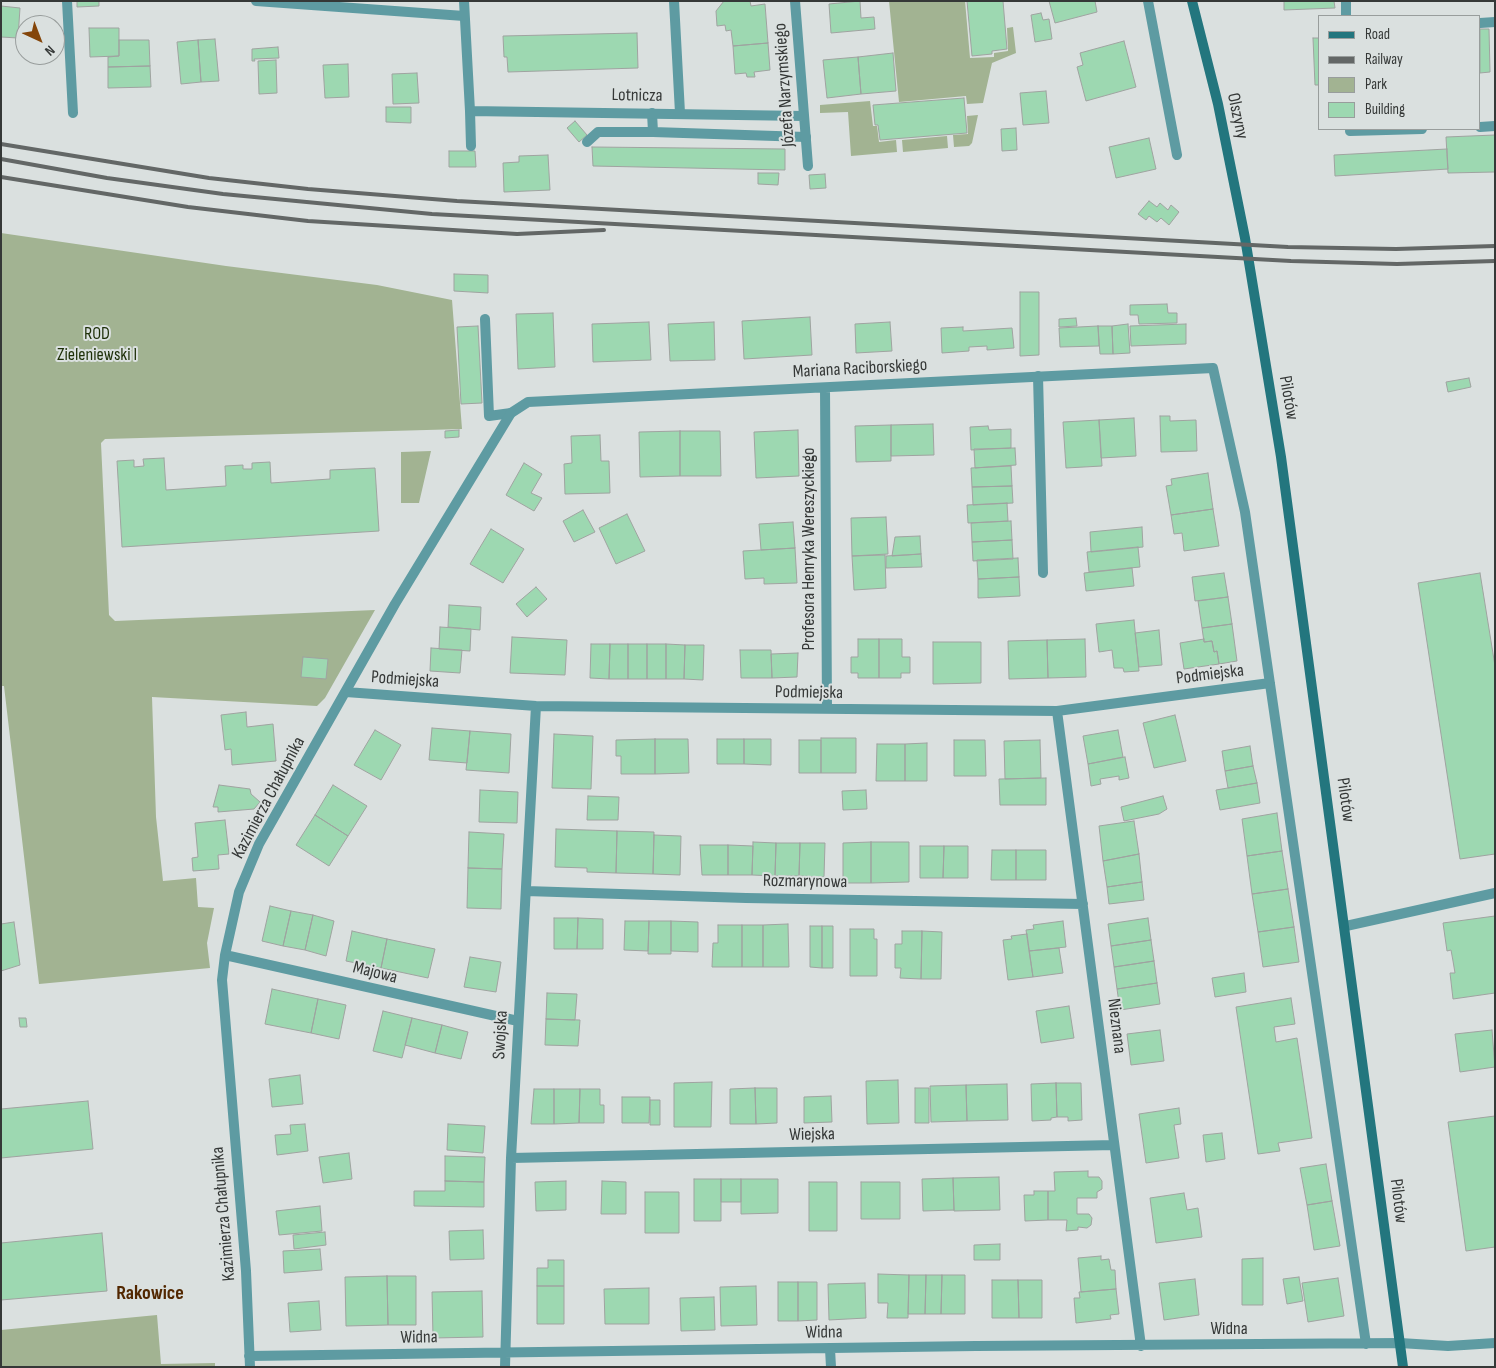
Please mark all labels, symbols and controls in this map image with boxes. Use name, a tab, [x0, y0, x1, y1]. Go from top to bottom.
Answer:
north arrow	[15, 15, 65, 65]
legend	[1318, 15, 1481, 130]
street label: Józefa Narzymskiego	[770, 22, 800, 148]
text: Road	[1365, 25, 1390, 44]
text: N	[41, 42, 58, 59]
text: Railway	[1365, 50, 1403, 69]
text: Park	[1365, 75, 1387, 94]
street label: Lotnicza	[611, 85, 663, 107]
street label: Olszyny	[1222, 91, 1252, 141]
text: Building	[1365, 100, 1405, 119]
park label: ROD Zieleniewski I	[57, 323, 137, 366]
street label: Mariana Raciborskiego	[792, 355, 928, 383]
street label: Pilotów	[1273, 374, 1303, 422]
street label: Profesora Henryka Wereszyckiego	[798, 447, 820, 651]
street label: Podmiejska	[1175, 660, 1245, 690]
street label: Podmiejska	[370, 667, 440, 693]
street label: Podmiejska	[775, 682, 843, 704]
street label: Kazimierza Chałupnika	[228, 733, 310, 863]
street label: Pilotów	[1331, 776, 1359, 824]
street label: Rozmarynowa	[763, 870, 847, 894]
street label: Majowa	[351, 957, 399, 989]
street label: Nieznana	[1102, 997, 1130, 1055]
street label: Swojska	[489, 1010, 513, 1060]
street label: Wiejska	[789, 1124, 835, 1146]
street label: Kazimierza Chałupnika	[207, 1146, 241, 1282]
street label: Pilotów	[1385, 1178, 1411, 1224]
district label: Rakowice	[116, 1282, 184, 1306]
street label: Widna	[1210, 1318, 1248, 1340]
street label: Widna	[805, 1322, 843, 1344]
street label: Widna	[400, 1327, 438, 1349]

